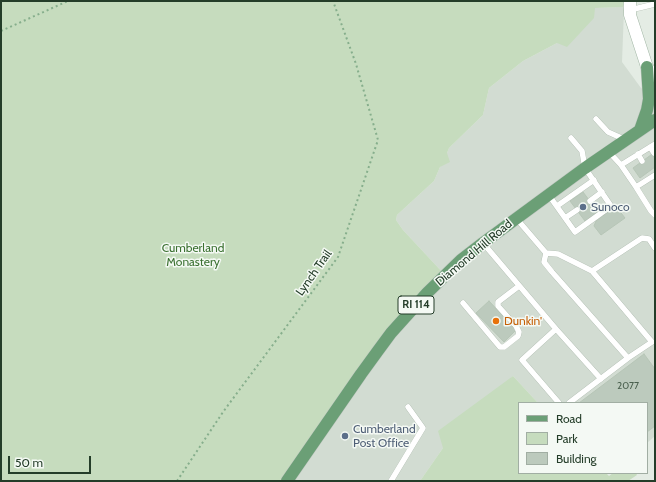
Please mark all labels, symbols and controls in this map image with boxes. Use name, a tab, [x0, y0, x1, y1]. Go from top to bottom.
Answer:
place label: Sunoco	[591, 200, 629, 214]
marker: Sunoco	[578, 202, 588, 212]
street label: Diamond Hill Road	[433, 217, 515, 289]
park label: Cumberland Monastery	[162, 241, 224, 269]
street label: Lynch Trail	[293, 247, 335, 299]
road number: RI 114	[398, 296, 434, 314]
place label: Dunkin'	[504, 314, 542, 328]
marker: Dunkin'	[491, 316, 501, 326]
house number: 2077	[617, 380, 639, 392]
legend	[518, 402, 648, 474]
text: Road	[556, 411, 582, 426]
place label: Cumberland Post Office	[353, 422, 416, 450]
marker: Cumberland Post Office	[340, 431, 350, 441]
text: Park	[556, 431, 578, 446]
scale bar	[10, 448, 93, 474]
text: Building	[556, 451, 597, 466]
text: 50 m	[15, 455, 43, 470]

